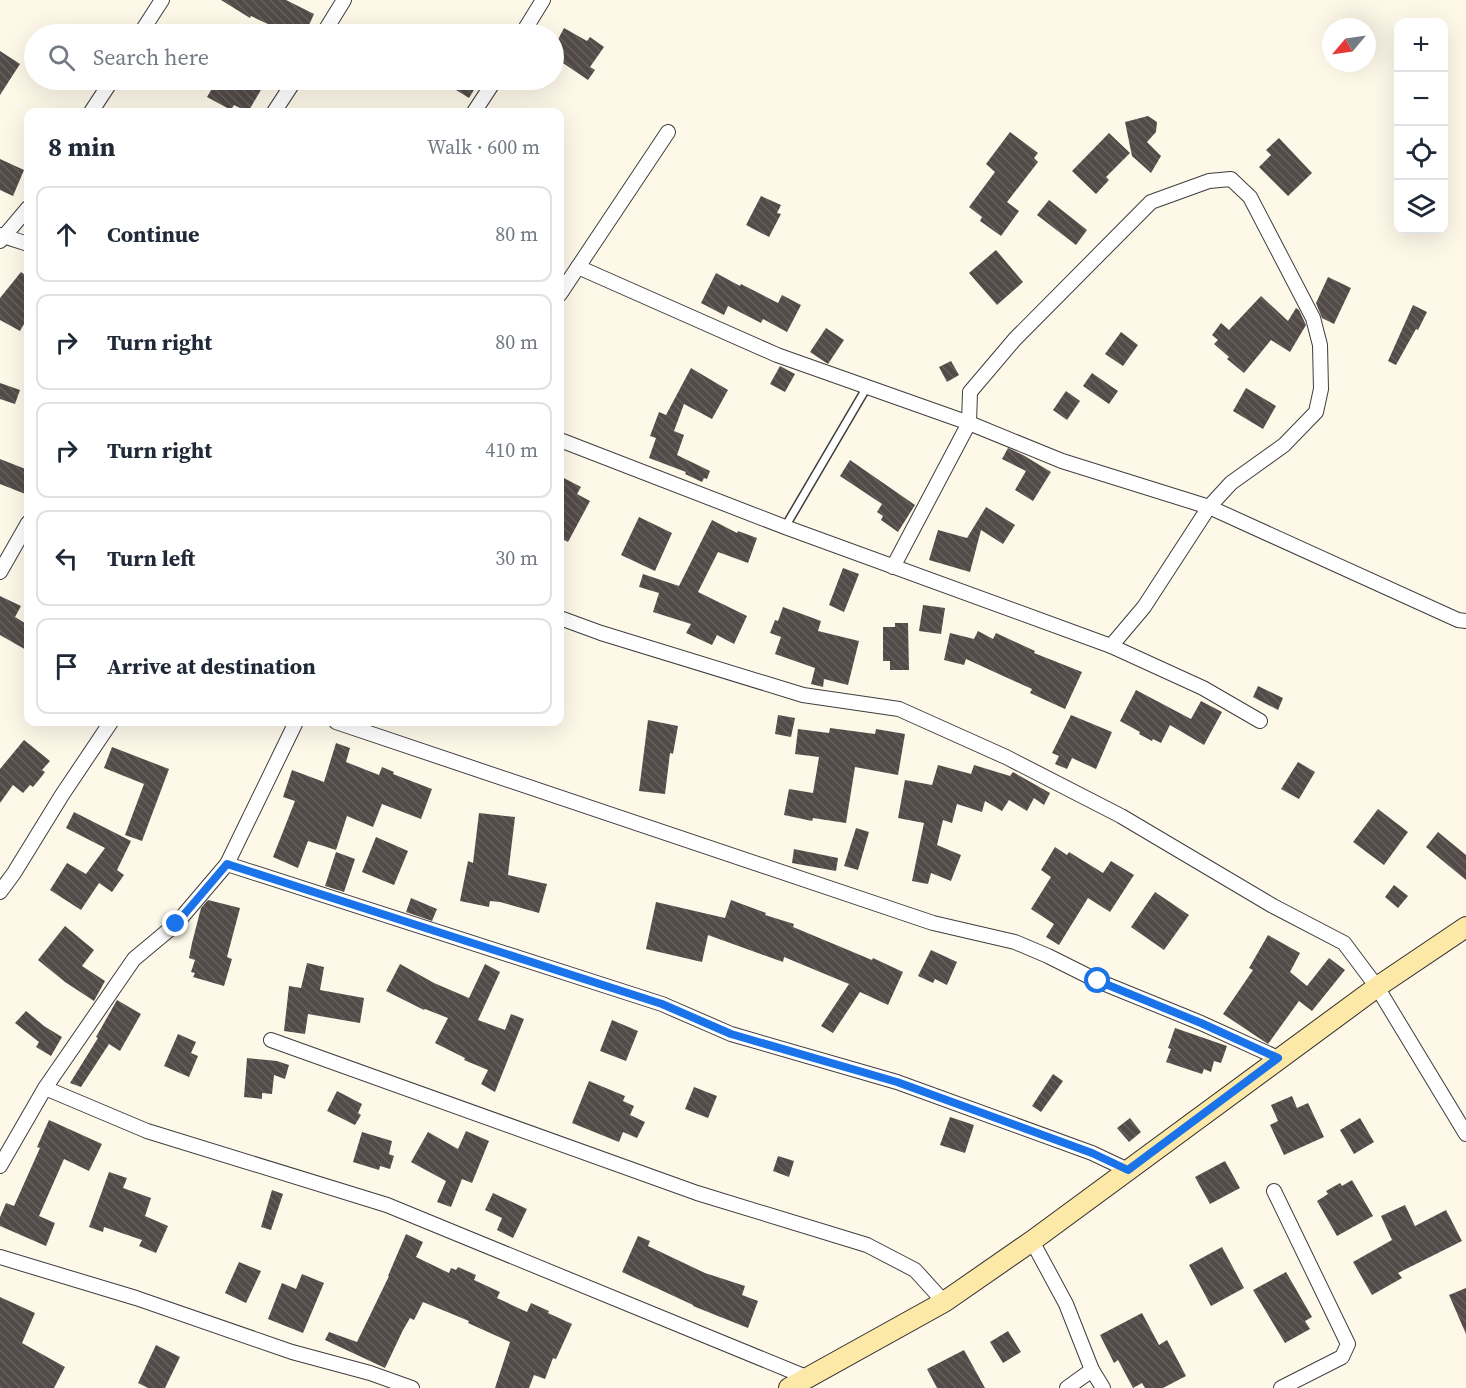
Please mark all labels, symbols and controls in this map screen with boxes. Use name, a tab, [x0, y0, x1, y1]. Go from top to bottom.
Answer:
north arrow	[1322, 18, 1376, 72]
map controls	[1394, 18, 1448, 234]
button: +	[1394, 18, 1448, 72]
search box	[24, 24, 564, 90]
icon: search	[45, 41, 78, 74]
text: Search here	[93, 42, 209, 72]
button: −	[1394, 72, 1448, 126]
button: locate	[1394, 126, 1448, 180]
text: 8 min	[48, 129, 115, 165]
text: Walk · 600 m	[427, 133, 540, 161]
button: layers	[1394, 180, 1448, 234]
icon: ahead	[50, 218, 83, 251]
text: Continue	[107, 219, 200, 249]
text: 80 m	[495, 220, 538, 248]
icon: right	[50, 326, 83, 359]
text: Turn right	[107, 327, 212, 357]
text: 80 m	[495, 328, 538, 356]
icon: right	[50, 434, 83, 467]
text: Turn right	[107, 435, 212, 465]
text: 410 m	[485, 436, 538, 464]
icon: left	[50, 542, 83, 575]
text: Turn left	[107, 543, 195, 573]
text: 30 m	[495, 544, 538, 572]
icon: arrive	[50, 650, 83, 683]
text: Arrive at destination	[107, 651, 316, 681]
route end	[162, 910, 188, 936]
route start	[1084, 967, 1110, 993]

